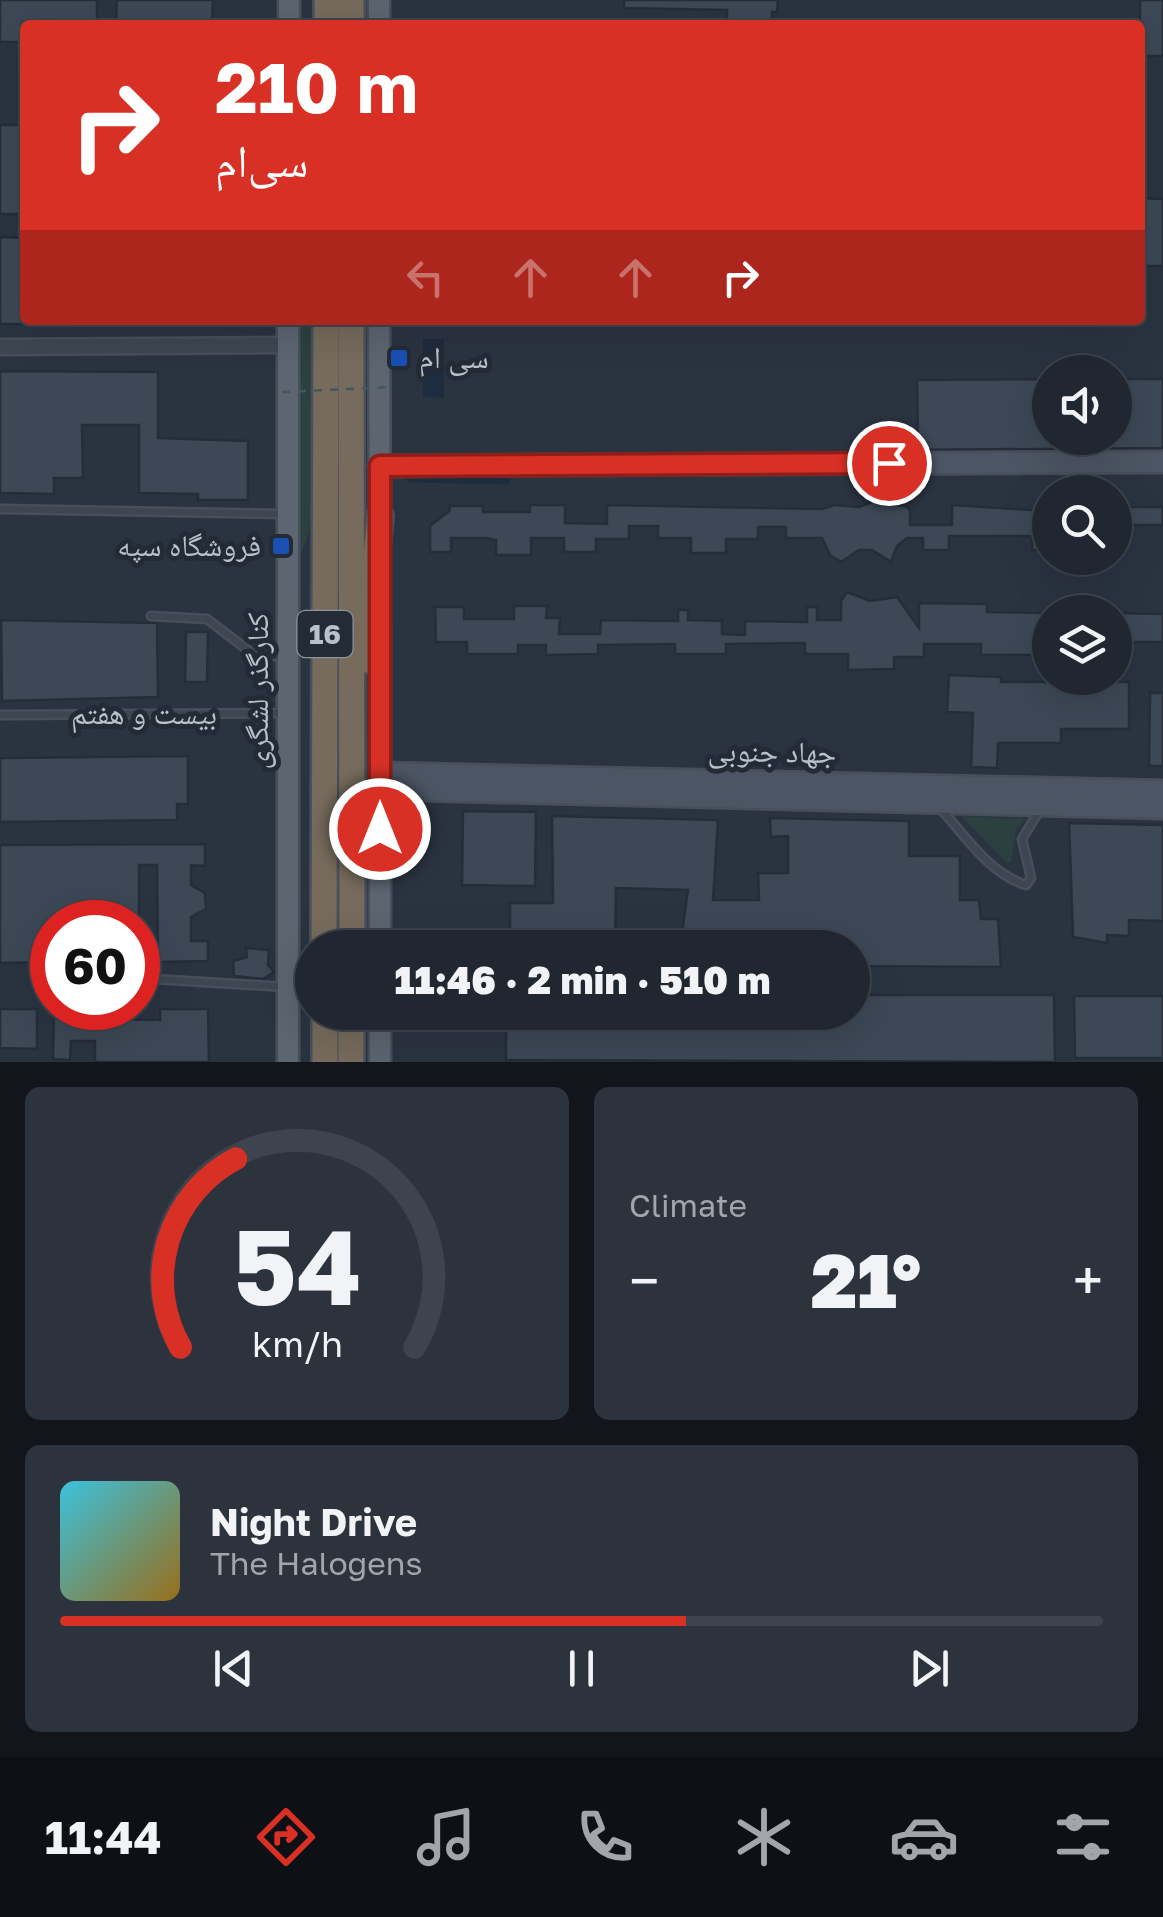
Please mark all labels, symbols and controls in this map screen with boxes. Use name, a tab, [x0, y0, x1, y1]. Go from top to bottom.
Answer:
text: 210 m	[215, 44, 418, 128]
icon: right	[50, 60, 180, 190]
text: سی‌ام	[215, 133, 308, 187]
icon: left	[398, 250, 453, 305]
icon: ahead	[503, 250, 558, 305]
icon: ahead	[608, 250, 663, 305]
icon: right	[713, 250, 768, 305]
place label: سی ام	[419, 339, 489, 377]
marker: سی ام	[388, 347, 410, 369]
map controls	[1032, 355, 1132, 695]
button: sound	[1032, 355, 1132, 455]
pin	[847, 421, 932, 506]
icon: arrive	[862, 436, 917, 491]
button: search	[1032, 475, 1132, 575]
place label: فروشگاه سپه	[117, 527, 261, 564]
marker: فروشگاه سپه	[270, 535, 292, 557]
button: layers	[1032, 595, 1132, 695]
road number: 16	[298, 611, 352, 657]
street label: کنارگذر لشگری	[239, 613, 276, 769]
street label: بیست و هفتم	[71, 695, 217, 734]
street label: جهاد جنوبی	[707, 732, 837, 771]
position arrow	[328, 777, 432, 881]
speed limit sign: 60	[30, 900, 160, 1030]
text: 11:46 · 2 min · 510 m	[394, 957, 771, 1002]
text: Climate	[629, 1186, 747, 1224]
text: 54	[233, 1203, 361, 1328]
text: 21°	[811, 1234, 921, 1325]
text: −	[629, 1247, 659, 1313]
text: +	[1073, 1247, 1103, 1313]
text: km/h	[252, 1322, 342, 1365]
text: Night Drive	[210, 1499, 417, 1544]
text: The Halogens	[210, 1544, 422, 1582]
icon: previous	[206, 1641, 261, 1696]
icon: pause	[554, 1641, 609, 1696]
icon: next	[902, 1641, 957, 1696]
icon: directions	[251, 1802, 321, 1872]
icon: music	[411, 1802, 481, 1872]
icon: phone	[570, 1802, 640, 1872]
icon: climate	[729, 1802, 799, 1872]
icon: car	[889, 1802, 959, 1872]
icon: filters	[1048, 1802, 1118, 1872]
text: 11:44	[45, 1810, 162, 1864]

